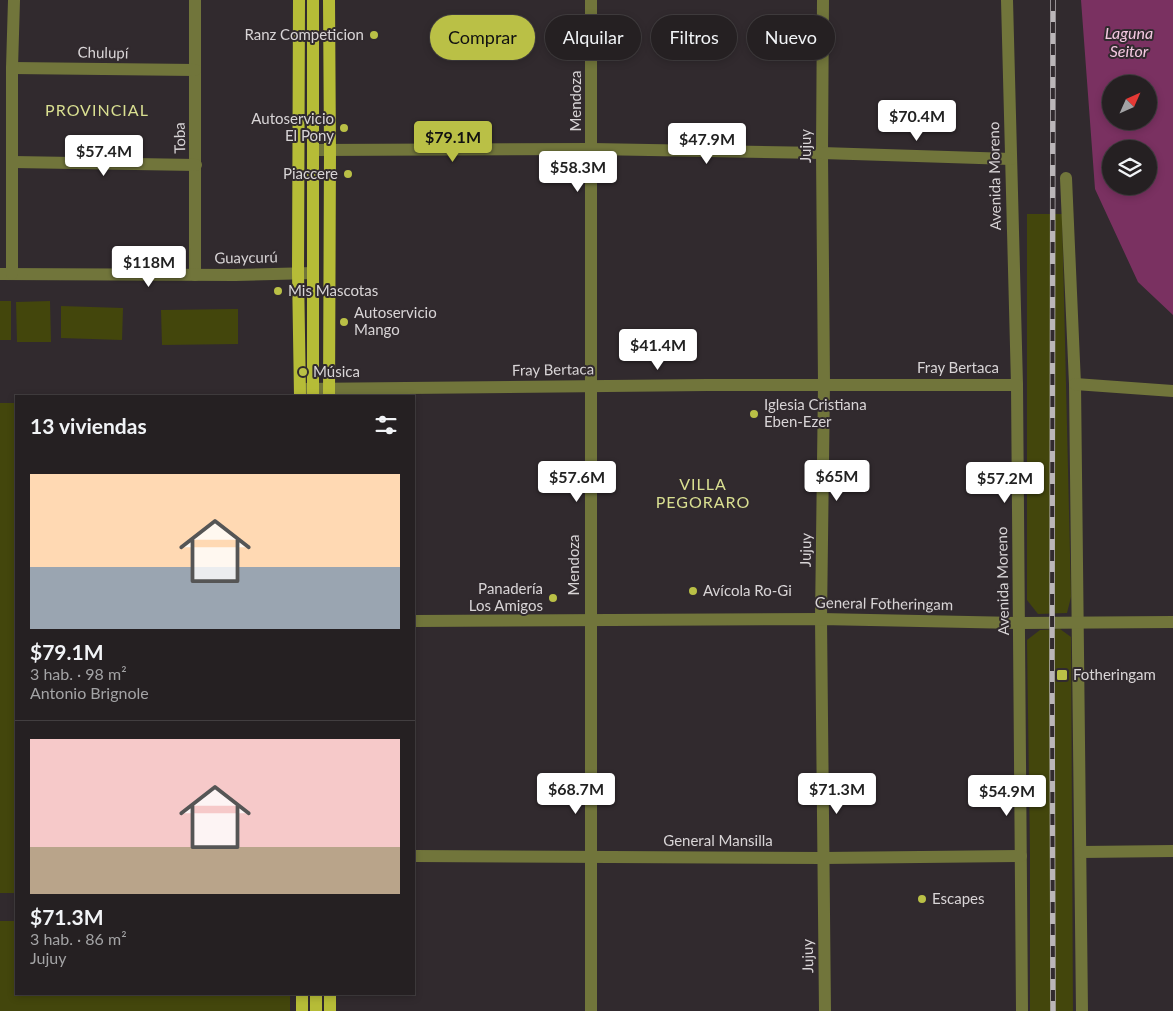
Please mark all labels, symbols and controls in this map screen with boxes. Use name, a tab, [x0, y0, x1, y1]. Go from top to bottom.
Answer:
chip: Comprar	[430, 15, 535, 60]
chip: Alquilar	[545, 15, 641, 60]
chip: Filtros	[651, 15, 737, 60]
chip: Nuevo	[747, 15, 835, 60]
water label: Laguna Seitor	[1105, 23, 1153, 60]
place label: Ranz Competicion	[244, 25, 364, 43]
marker: Ranz Competicion	[368, 29, 380, 41]
street label: Chulupí	[78, 43, 130, 61]
street label: Mendoza	[566, 71, 584, 131]
north arrow	[1102, 75, 1158, 130]
map controls	[1102, 75, 1157, 195]
district label: PROVINCIAL	[45, 100, 149, 119]
pin: $70.4M	[876, 100, 958, 142]
text: $70.4M	[889, 106, 945, 125]
place label: Autoservicio El Pony	[251, 109, 334, 144]
pin: $79.1M	[412, 120, 494, 163]
street label: Avenida Moreno	[984, 121, 1004, 231]
street label: Toba	[170, 122, 188, 154]
marker: Autoservicio El Pony	[338, 122, 350, 134]
pin: $47.9M	[666, 122, 748, 165]
text: $79.1M	[425, 127, 481, 146]
text: $47.9M	[679, 129, 735, 148]
street label: Jujuy	[796, 129, 814, 163]
pin: $57.4M	[63, 134, 145, 177]
button: layers	[1102, 140, 1157, 195]
text: $57.4M	[76, 141, 132, 160]
pin: $58.3M	[537, 150, 619, 193]
text: $58.3M	[550, 157, 606, 176]
place label: Piaccere	[283, 164, 338, 182]
marker: Piaccere	[342, 168, 354, 180]
pin: $118M	[114, 246, 184, 288]
street label: Guaycurú	[214, 247, 278, 267]
text: $118M	[123, 252, 175, 271]
place label: Mis Mascotas	[288, 281, 378, 299]
marker: Mis Mascotas	[272, 285, 284, 297]
place label: Autoservicio Mango	[354, 303, 437, 338]
marker: Autoservicio Mango	[338, 316, 350, 328]
pin: $41.4M	[617, 328, 699, 371]
text: $41.4M	[630, 335, 686, 354]
street label: Fray Bertaca	[917, 358, 999, 376]
street label: Fray Bertaca	[512, 359, 594, 379]
place label: Música	[313, 362, 360, 380]
marker: Música	[297, 366, 309, 378]
place label: Iglesia Cristiana Eben-Ezer	[764, 395, 867, 430]
marker: Iglesia Cristiana Eben-Ezer	[748, 408, 760, 420]
icon: filters	[372, 411, 400, 439]
text: 13 viviendas	[30, 413, 147, 438]
pin: $57.6M	[536, 460, 618, 503]
pin: $65M	[807, 460, 867, 502]
pin: $57.2M	[964, 462, 1046, 504]
text: $65M	[816, 466, 858, 485]
text: $57.6M	[549, 467, 605, 486]
text: $57.2M	[977, 468, 1033, 487]
district label: VILLA PEGORARO	[656, 474, 750, 511]
icon: home	[170, 506, 260, 596]
street label: Avenida Moreno	[992, 526, 1012, 636]
street label: Jujuy	[796, 532, 814, 567]
street label: Mendoza	[564, 535, 582, 595]
place label: Panadería Los Amigos	[469, 579, 543, 614]
place label: Avícola Ro-Gi	[703, 581, 792, 599]
marker: Avícola Ro-Gi	[687, 585, 699, 597]
marker: Panadería Los Amigos	[547, 592, 559, 604]
street label: General Fotheringam	[815, 593, 953, 613]
text: $79.1M	[30, 639, 104, 664]
text: 3 hab. · 98 m²	[30, 664, 127, 683]
place label: Fotheringam	[1073, 665, 1156, 683]
marker: Fotheringam	[1055, 668, 1069, 682]
text: Antonio Brignole	[30, 683, 149, 702]
icon: home	[170, 772, 260, 862]
pin: $68.7M	[535, 772, 617, 815]
pin: $71.3M	[796, 772, 878, 815]
pin: $54.9M	[966, 774, 1048, 817]
text: $68.7M	[548, 779, 604, 798]
text: $71.3M	[809, 779, 865, 798]
text: $54.9M	[979, 781, 1035, 800]
street label: General Mansilla	[663, 831, 773, 849]
place label: Escapes	[932, 889, 984, 907]
marker: Escapes	[916, 893, 928, 905]
text: $71.3M	[30, 904, 104, 929]
text: 3 hab. · 86 m²	[30, 929, 127, 948]
street label: Jujuy	[798, 939, 816, 973]
text: Jujuy	[30, 948, 66, 967]

